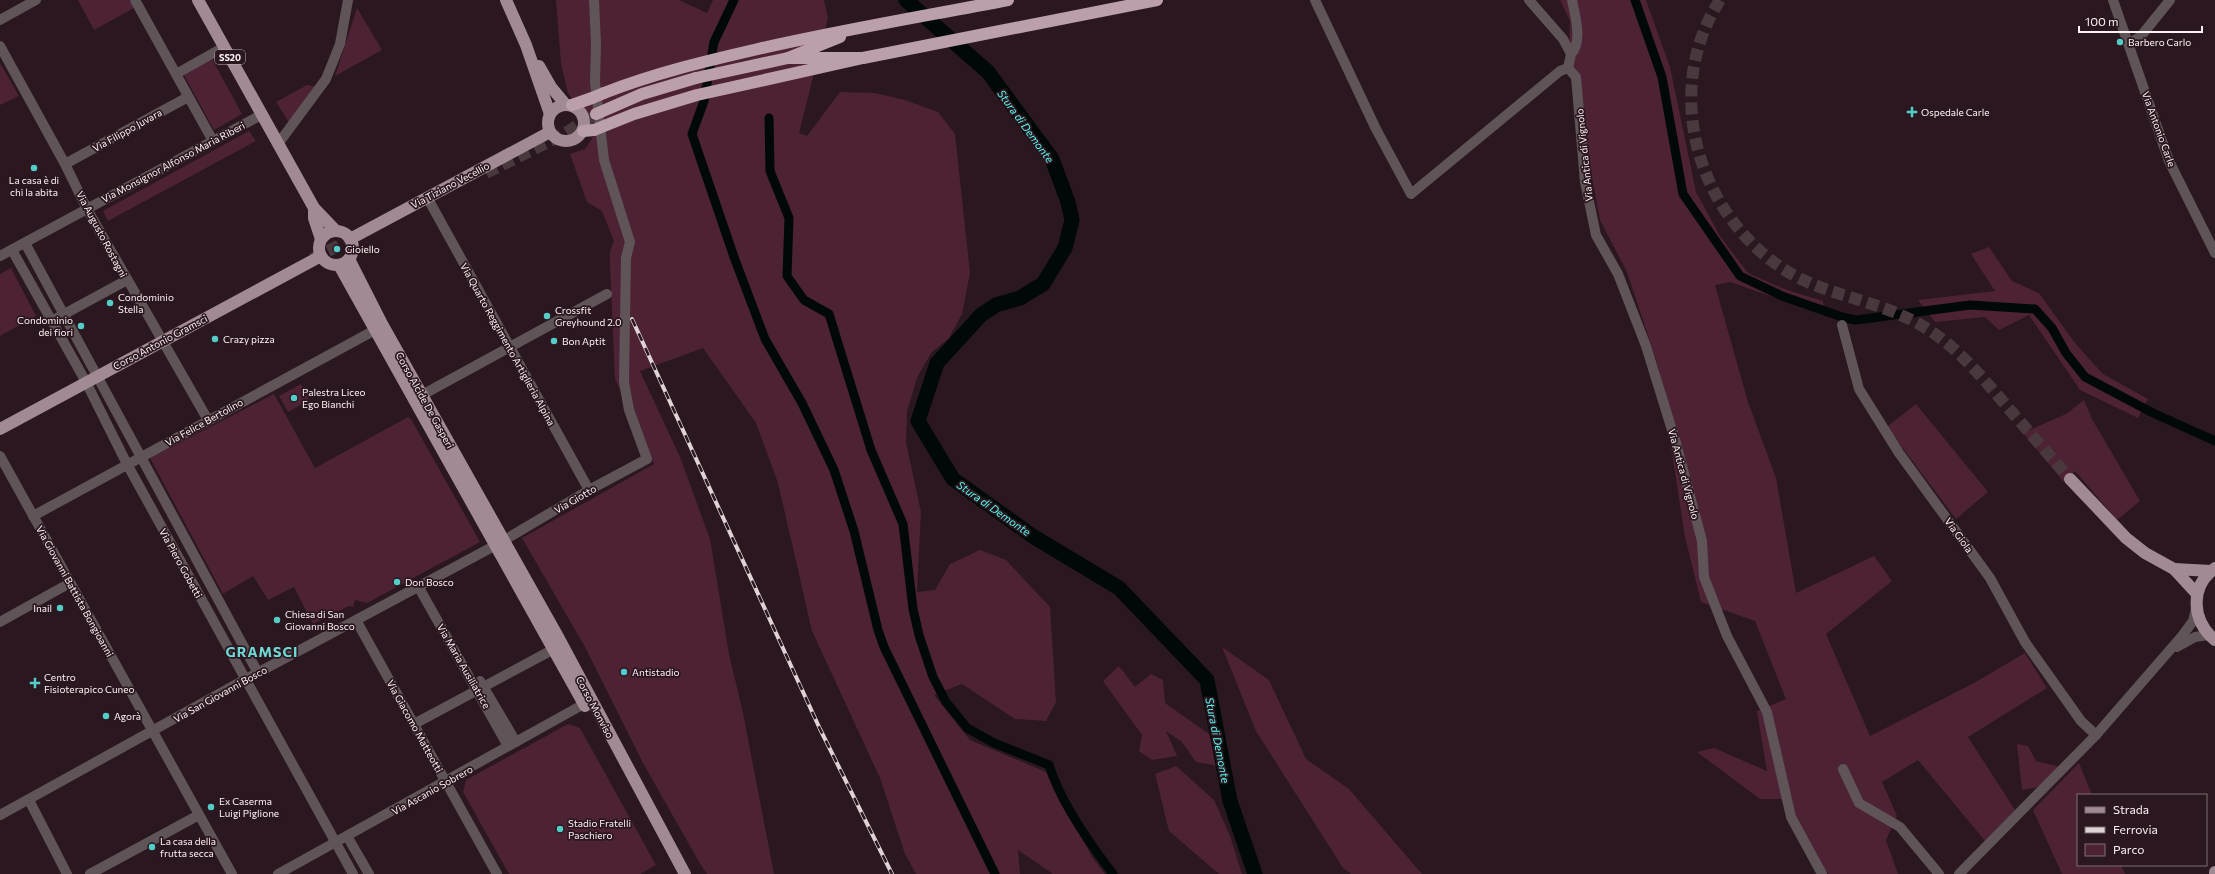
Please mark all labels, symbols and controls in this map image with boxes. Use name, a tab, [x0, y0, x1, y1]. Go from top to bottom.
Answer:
scale bar	[2079, 8, 2202, 34]
text: 100 m	[2085, 14, 2119, 28]
place label: Barbero Carlo	[2128, 36, 2191, 48]
marker: Barbero Carlo	[2115, 37, 2125, 47]
road number: SS20	[215, 50, 245, 64]
water label: Stura di Demonte	[995, 87, 1057, 165]
street label: Via Antonio Carle	[2140, 90, 2178, 168]
street label: Via Filippo Juvara	[90, 106, 164, 154]
marker: Ospedale Carle	[1906, 106, 1918, 118]
place label: Ospedale Carle	[1921, 106, 1990, 118]
street label: Via Antica di Vignolo	[1573, 108, 1595, 202]
street label: Via Monsignor Alfonso Maria Riberi	[99, 119, 247, 205]
street label: Via Tiziano Vecellio	[409, 159, 491, 211]
marker: La casa è di chi la abita	[29, 163, 39, 173]
place label: La casa è di chi la abita	[9, 174, 59, 198]
street label: Via Augusto Rostagni	[74, 189, 130, 279]
place label: Gioiello	[345, 243, 380, 255]
marker: Gioiello	[332, 244, 342, 254]
street label: Via Quarto Reggimento Artiglieria Alpina	[458, 261, 558, 427]
place label: Condominio Stella	[118, 291, 174, 315]
marker: Condominio Stella	[105, 298, 115, 308]
place label: Crossfit Greyhound 2.0	[555, 304, 621, 328]
marker: Crossfit Greyhound 2.0	[542, 311, 552, 321]
street label: Corso Antonio Gramsci	[111, 312, 209, 372]
place label: Condominio dei fiori	[17, 314, 73, 338]
marker: Condominio dei fiori	[76, 321, 86, 331]
place label: Crazy pizza	[223, 333, 275, 345]
marker: Crazy pizza	[210, 334, 220, 344]
place label: Bon Aptit	[562, 335, 606, 347]
marker: Bon Aptit	[549, 336, 559, 346]
street label: Corso Alcide De Gasperi	[393, 350, 457, 450]
place label: Palestra Liceo Ego Bianchi	[302, 386, 365, 410]
marker: Palestra Liceo Ego Bianchi	[289, 393, 299, 403]
street label: Via Felice Bertolino	[163, 396, 245, 448]
street label: Via Antica di Vignolo	[1666, 427, 1702, 521]
water label: Stura di Demonte	[955, 478, 1034, 538]
street label: Via Giotto	[552, 482, 598, 516]
street label: Via Giola	[1942, 515, 1976, 555]
street label: Via Giovanni Battista Bongioanni	[34, 523, 116, 659]
street label: Via Piero Gobetti	[157, 526, 205, 600]
place label: Don Bosco	[405, 576, 454, 588]
marker: Don Bosco	[392, 577, 402, 587]
place label: Inail	[33, 602, 52, 614]
marker: Inail	[55, 603, 65, 613]
place label: Chiesa di San Giovanni Bosco	[285, 608, 355, 632]
marker: Chiesa di San Giovanni Bosco	[272, 615, 282, 625]
street label: Via Maria Ausiliatrice	[435, 622, 493, 710]
district label: GRAMSCI	[226, 643, 298, 660]
street label: Via San Giovanni Bosco	[171, 663, 269, 725]
place label: Antistadio	[632, 666, 679, 678]
marker: Antistadio	[619, 667, 629, 677]
place label: Centro Fisioterapico Cuneo	[44, 671, 135, 695]
street label: Corso Monviso	[574, 674, 616, 740]
marker: Centro Fisioterapico Cuneo	[29, 677, 41, 689]
street label: Via Giacomo Matteotti	[385, 678, 445, 774]
water label: Stura di Demonte	[1203, 696, 1233, 784]
place label: Agorà	[114, 710, 141, 722]
marker: Agorà	[101, 711, 111, 721]
street label: Via Ascanio Sobrero	[389, 763, 475, 817]
legend	[2077, 794, 2207, 866]
place label: Ex Caserma Luigi Piglione	[219, 795, 279, 819]
marker: Ex Caserma Luigi Piglione	[206, 802, 216, 812]
text: Strada	[2113, 802, 2149, 816]
place label: Stadio Fratelli Paschiero	[568, 817, 631, 841]
text: Ferrovia	[2113, 822, 2158, 836]
marker: Stadio Fratelli Paschiero	[555, 824, 565, 834]
place label: La casa della frutta secca	[160, 835, 216, 859]
marker: La casa della frutta secca	[147, 842, 157, 852]
text: Parco	[2113, 842, 2145, 856]

